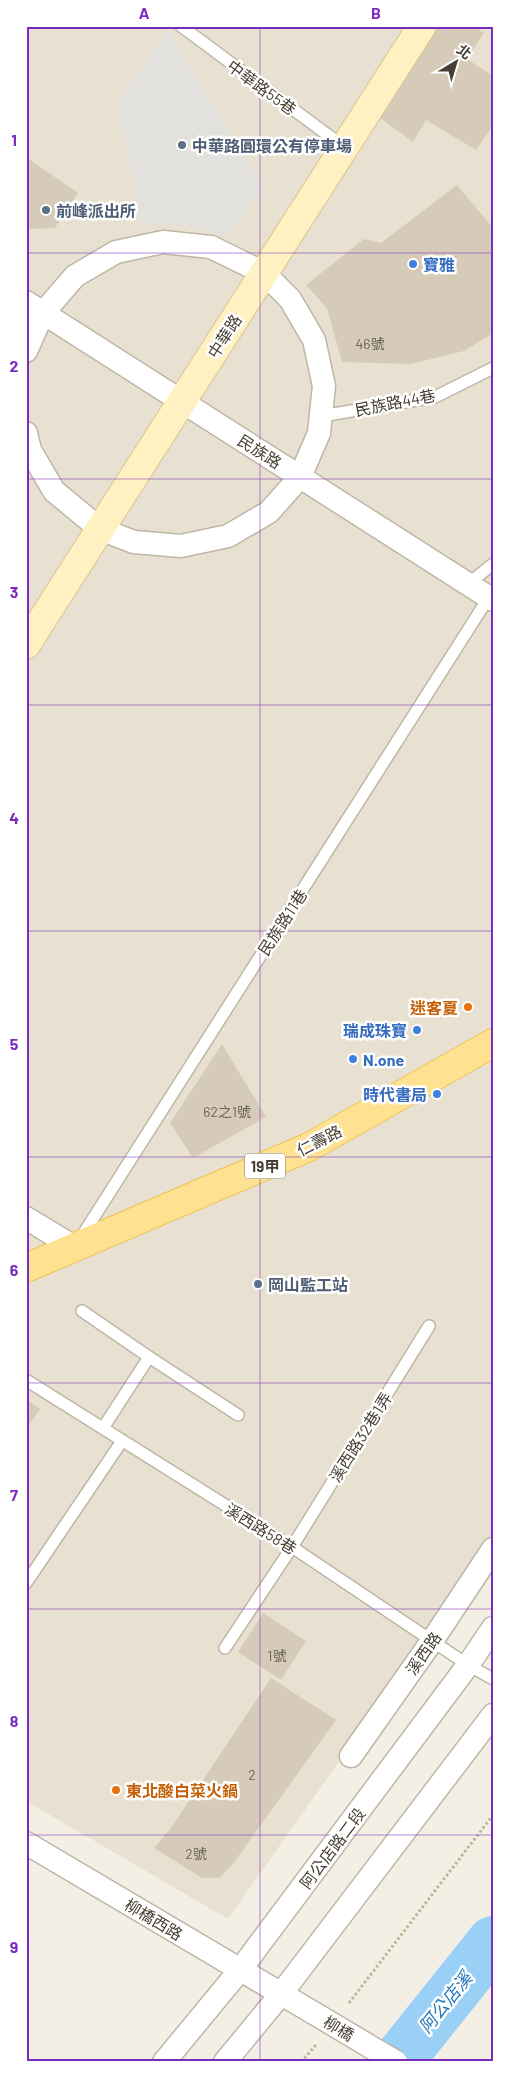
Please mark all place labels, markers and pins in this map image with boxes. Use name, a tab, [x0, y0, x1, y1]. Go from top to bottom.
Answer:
place label: 中華路圓環公有停車場	[192, 136, 352, 155]
marker: 中華路圓環公有停車場	[176, 139, 188, 151]
place label: 前峰派出所	[56, 201, 136, 220]
marker: 前峰派出所	[40, 204, 52, 216]
place label: 寶雅	[423, 255, 455, 274]
marker: 寶雅	[407, 258, 419, 270]
place label: 迷客夏	[410, 998, 458, 1017]
marker: 迷客夏	[462, 1001, 474, 1013]
place label: 瑞成珠寶	[343, 1021, 407, 1040]
marker: 瑞成珠寶	[411, 1024, 423, 1036]
place label: N.one	[363, 1050, 404, 1069]
marker: N.one	[347, 1053, 359, 1065]
place label: 時代書局	[363, 1085, 427, 1104]
marker: 時代書局	[431, 1088, 443, 1100]
place label: 岡山監工站	[268, 1275, 348, 1294]
marker: 岡山監工站	[252, 1278, 264, 1290]
place label: 東北酸白菜火鍋	[126, 1781, 238, 1800]
marker: 東北酸白菜火鍋	[110, 1784, 122, 1796]

